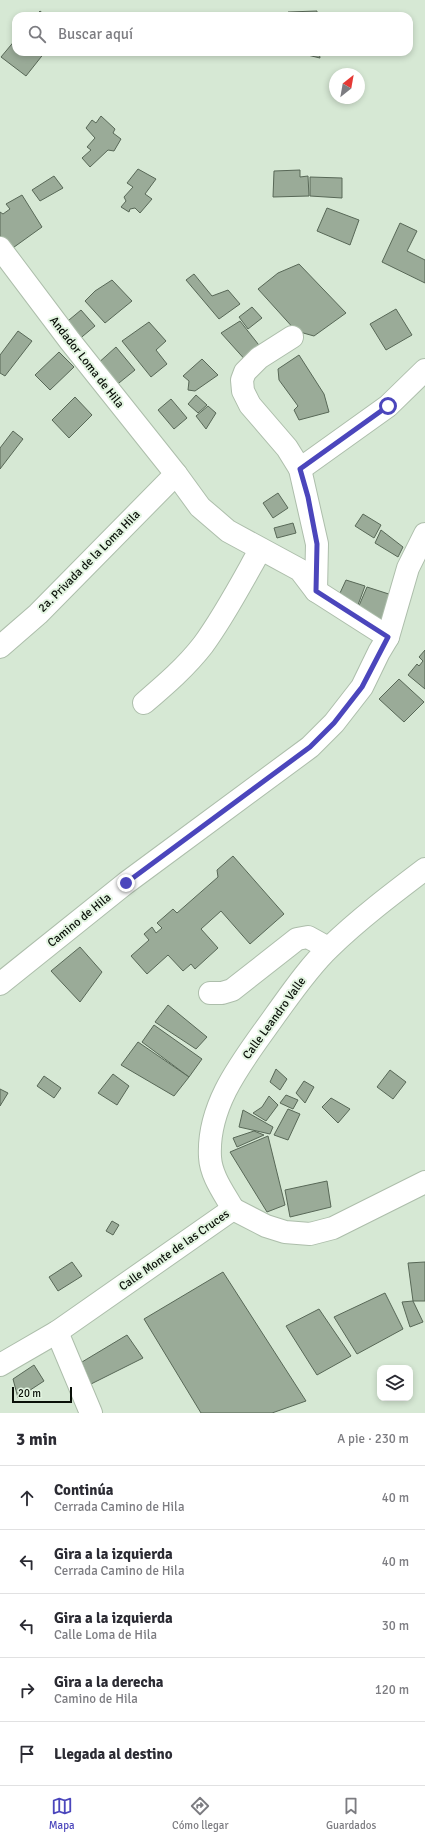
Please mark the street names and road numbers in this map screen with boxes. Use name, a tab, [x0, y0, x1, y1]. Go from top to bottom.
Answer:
street label: Andador Loma de Hila	[46, 313, 127, 411]
street label: 2a. Privada de la Loma Hila	[35, 507, 143, 615]
street label: Camino de Hila	[44, 890, 114, 951]
street label: Calle Leandro Valle	[240, 974, 309, 1062]
street label: Calle Monte de las Cruces	[116, 1207, 232, 1294]

